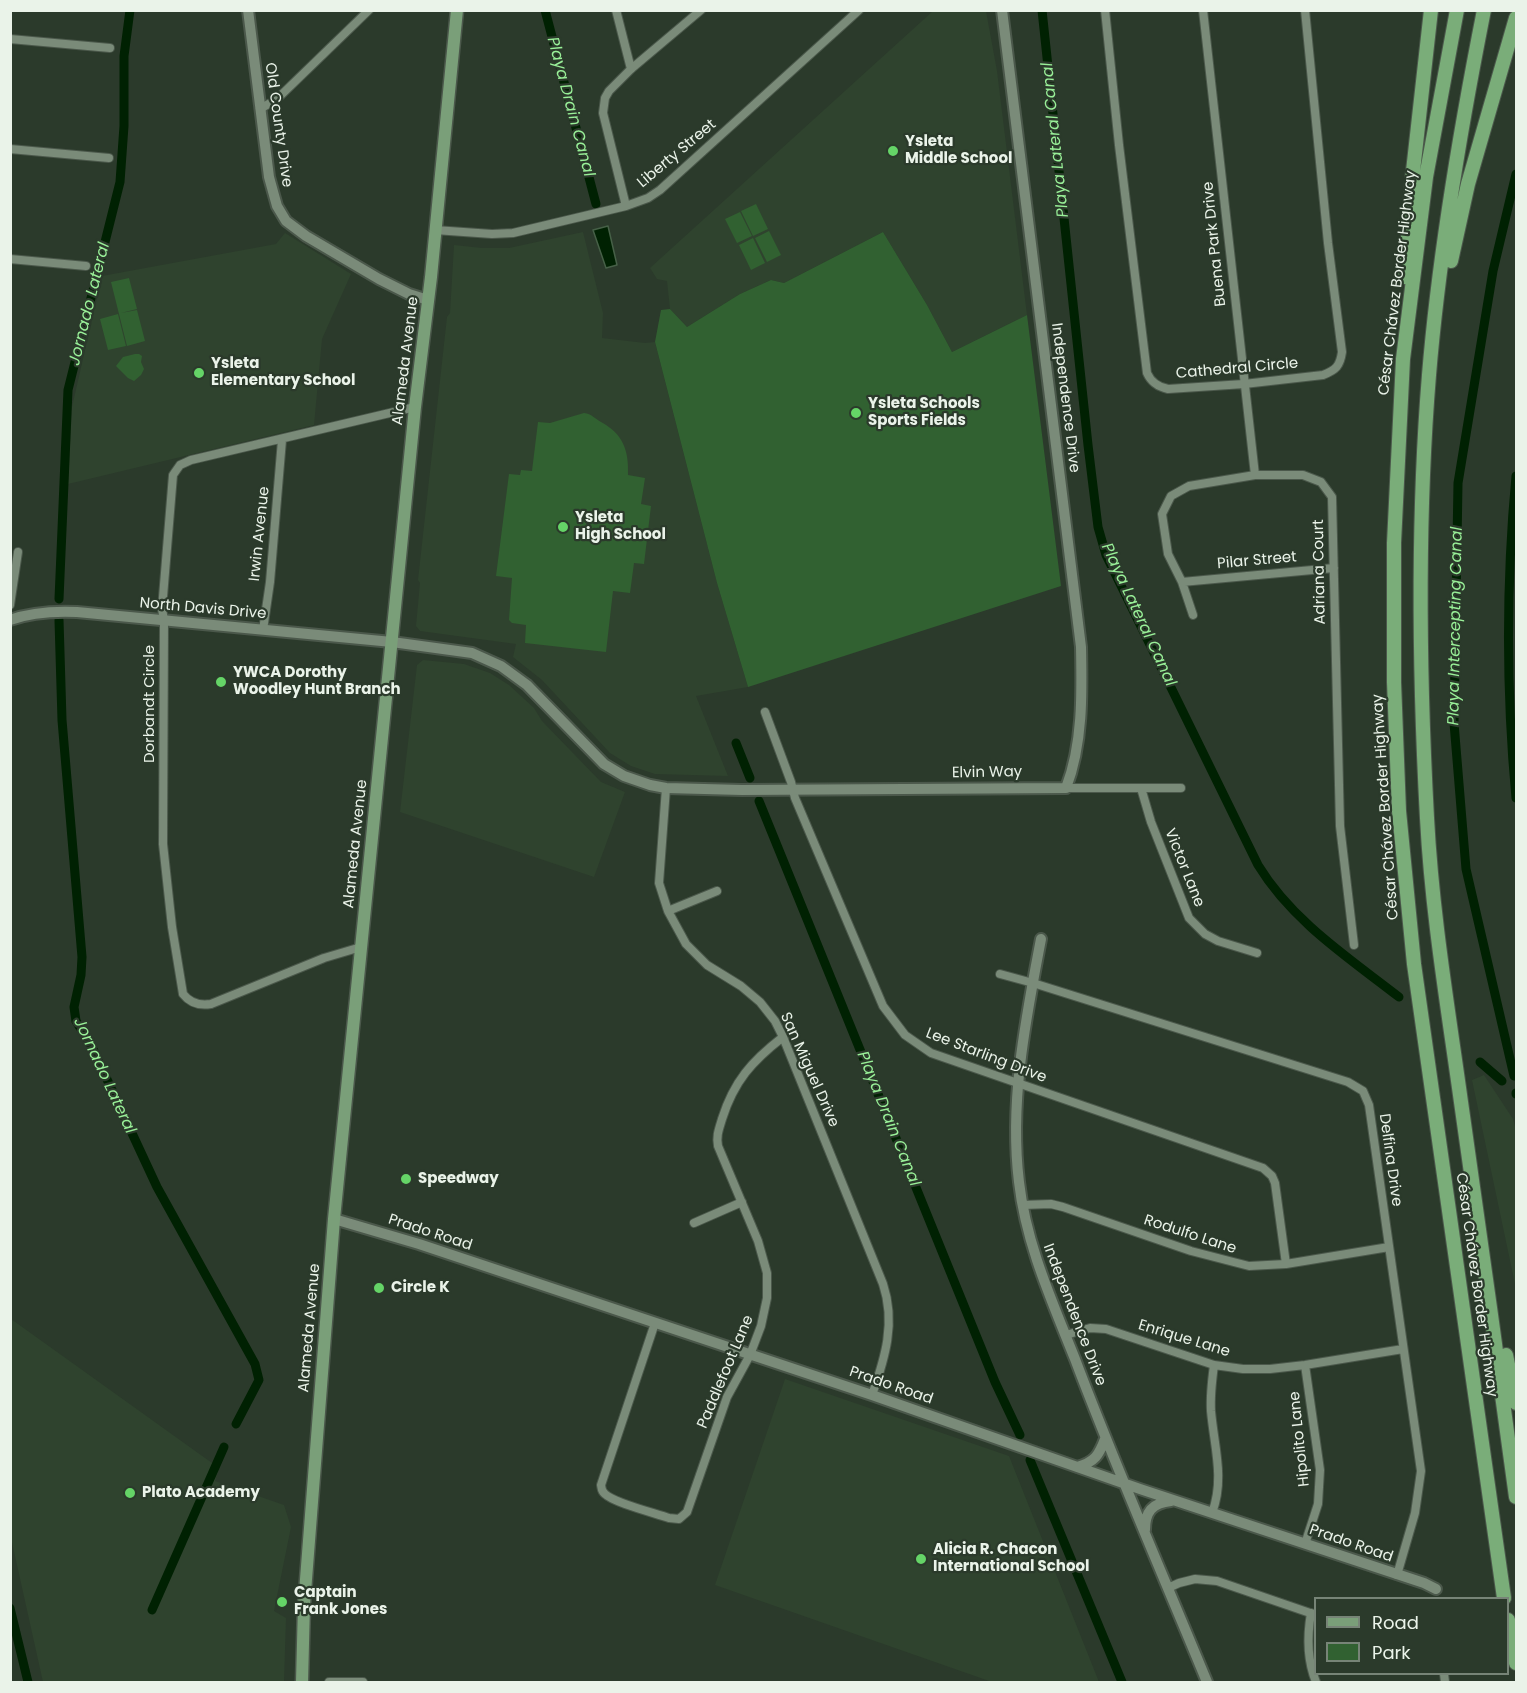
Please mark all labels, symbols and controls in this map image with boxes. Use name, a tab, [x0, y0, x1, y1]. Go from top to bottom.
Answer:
water label: Playa Drain Canal	[542, 35, 598, 179]
street label: Old County Drive	[260, 62, 296, 188]
water label: Playa Lateral Canal	[1038, 62, 1074, 218]
street label: Liberty Street	[634, 116, 720, 192]
place label: Ysleta Middle School	[905, 133, 1012, 168]
marker: Ysleta Middle School	[886, 144, 900, 158]
street label: César Chávez Border Highway	[1375, 170, 1421, 396]
street label: Buena Park Drive	[1199, 181, 1231, 307]
water label: Jornado Lateral	[65, 241, 115, 367]
street label: Alameda Avenue	[389, 296, 423, 426]
street label: Independence Drive	[1047, 322, 1083, 474]
place label: Ysleta Elementary School	[211, 355, 355, 390]
street label: Cathedral Circle	[1175, 355, 1299, 383]
marker: Ysleta Elementary School	[192, 366, 206, 380]
place label: Ysleta Schools Sports Fields	[868, 395, 980, 430]
marker: Ysleta Schools Sports Fields	[849, 406, 863, 420]
street label: Irwin Avenue	[246, 486, 274, 582]
place label: Ysleta High School	[575, 509, 666, 544]
street label: Adriana Court	[1310, 519, 1330, 625]
marker: Ysleta High School	[556, 520, 570, 534]
water label: Playa Intercepting Canal	[1445, 527, 1467, 725]
water label: Playa Lateral Canal	[1096, 540, 1180, 690]
street label: Pilar Street	[1217, 549, 1297, 573]
street label: North Davis Drive	[139, 594, 267, 624]
street label: Dorbandt Circle	[141, 645, 159, 763]
place label: YWCA Dorothy Woodley Hunt Branch	[233, 664, 401, 699]
marker: YWCA Dorothy Woodley Hunt Branch	[214, 675, 228, 689]
street label: César Chávez Border Highway	[1369, 693, 1403, 921]
street label: Elvin Way	[952, 763, 1022, 783]
street label: Alameda Avenue	[340, 779, 372, 909]
street label: Victor Lane	[1160, 826, 1208, 910]
street label: San Miguel Drive	[776, 1010, 842, 1130]
water label: Jornado Lateral	[69, 1015, 139, 1137]
street label: Lee Starling Drive	[923, 1025, 1049, 1087]
water label: Playa Drain Canal	[852, 1049, 924, 1189]
street label: Delfina Drive	[1375, 1112, 1405, 1208]
place label: Speedway	[418, 1170, 499, 1188]
marker: Speedway	[399, 1172, 413, 1186]
street label: César Chávez Border Highway	[1451, 1172, 1501, 1398]
street label: Prado Road	[386, 1211, 474, 1255]
street label: Rodulfo Lane	[1141, 1212, 1239, 1258]
street label: Independence Drive	[1039, 1241, 1109, 1389]
street label: Alameda Avenue	[295, 1263, 325, 1393]
place label: Circle K	[391, 1279, 450, 1297]
marker: Circle K	[372, 1281, 386, 1295]
street label: Paddlefoot Lane	[694, 1313, 758, 1431]
street label: Enrique Lane	[1136, 1316, 1232, 1362]
street label: Prado Road	[847, 1363, 935, 1409]
street label: Hipolito Lane	[1286, 1390, 1314, 1488]
place label: Plato Academy	[142, 1484, 260, 1502]
marker: Plato Academy	[123, 1486, 137, 1500]
street label: Prado Road	[1307, 1521, 1395, 1567]
place label: Alicia R. Chacon International School	[933, 1541, 1089, 1576]
marker: Alicia R. Chacon International School	[914, 1552, 928, 1566]
place label: Captain Frank Jones	[294, 1584, 387, 1619]
marker: Captain Frank Jones	[275, 1595, 289, 1609]
legend	[1314, 1597, 1509, 1675]
text: Road	[1372, 1610, 1419, 1635]
text: Park	[1372, 1640, 1411, 1665]

